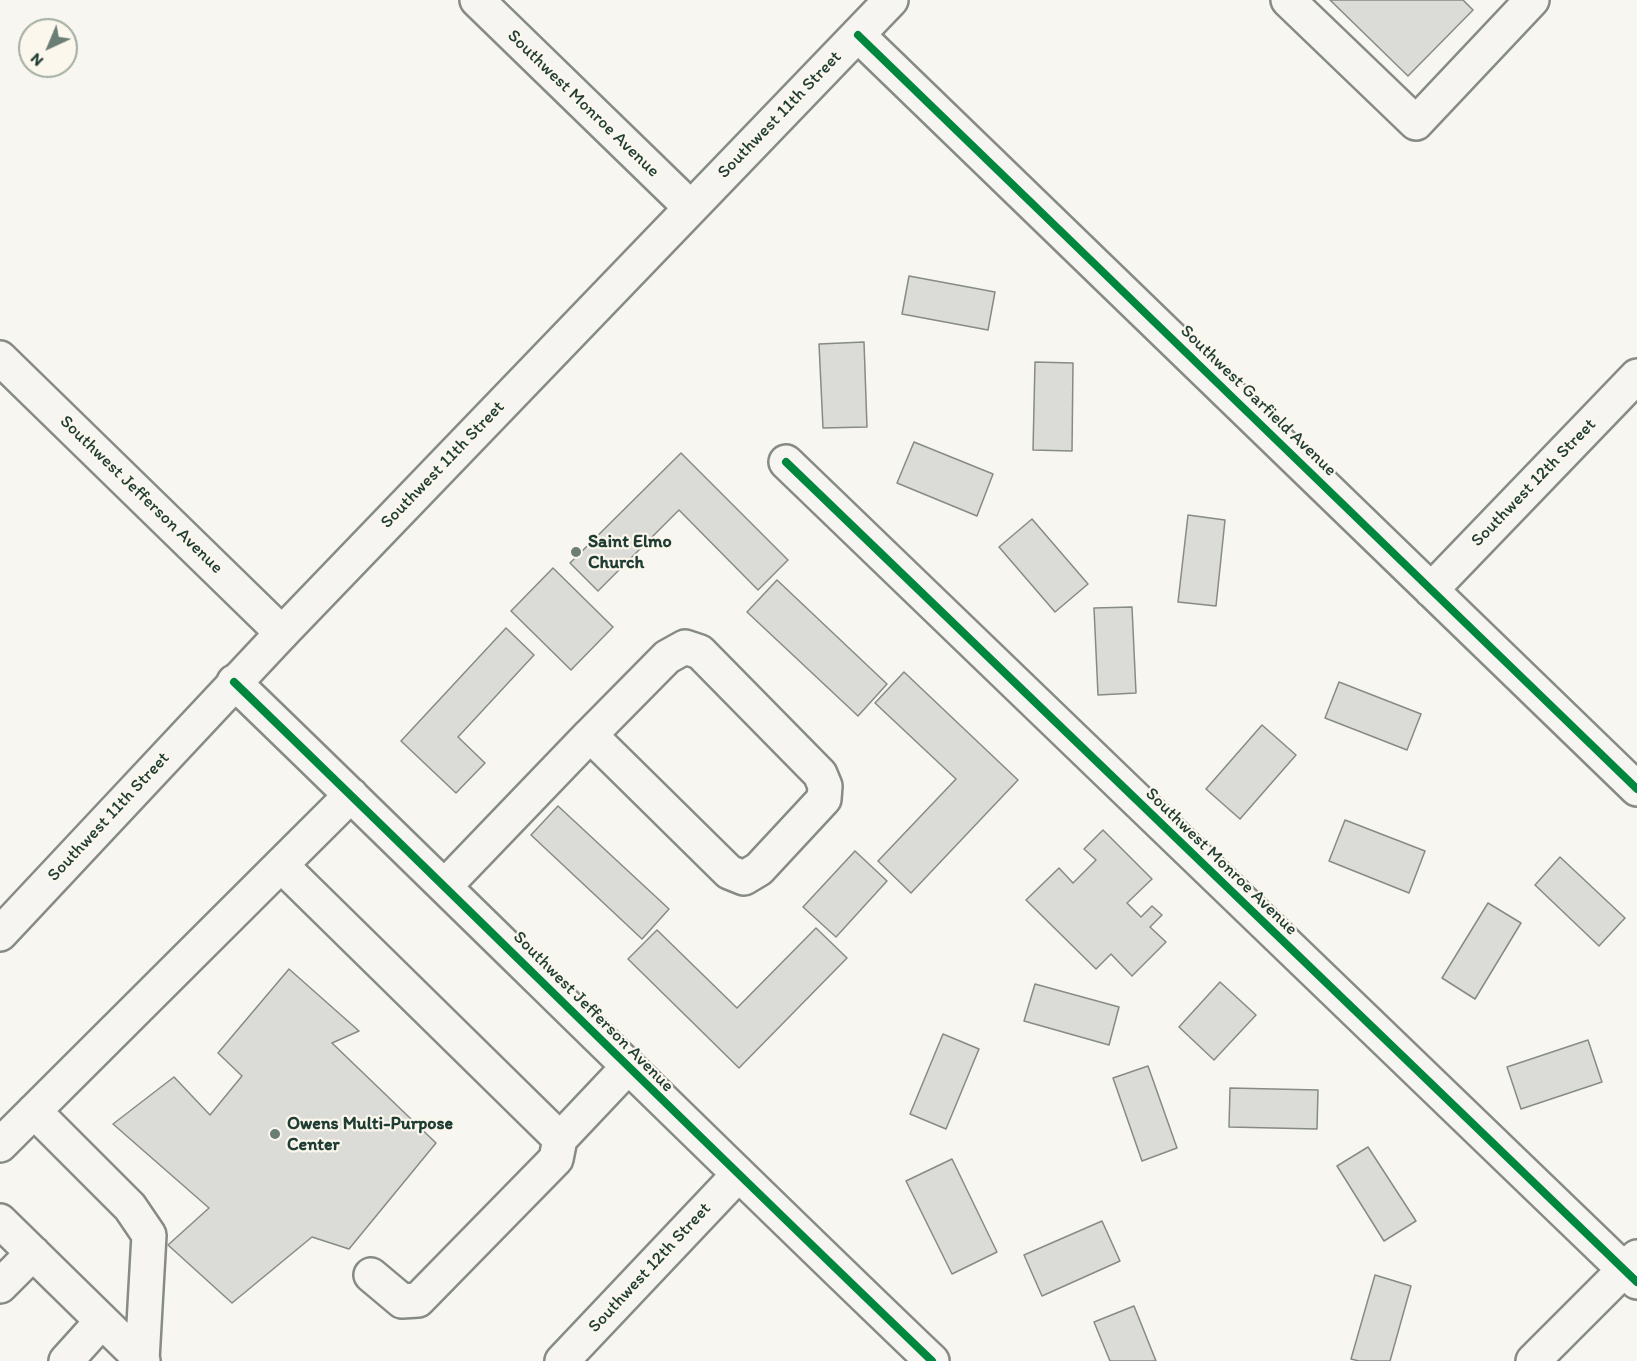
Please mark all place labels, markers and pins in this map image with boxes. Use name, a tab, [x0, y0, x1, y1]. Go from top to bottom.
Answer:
place label: Saint Elmo Church	[588, 531, 672, 574]
marker: Saint Elmo Church	[569, 545, 583, 559]
place label: Owens Multi-Purpose Center	[287, 1113, 453, 1156]
marker: Owens Multi-Purpose Center	[268, 1127, 282, 1141]

